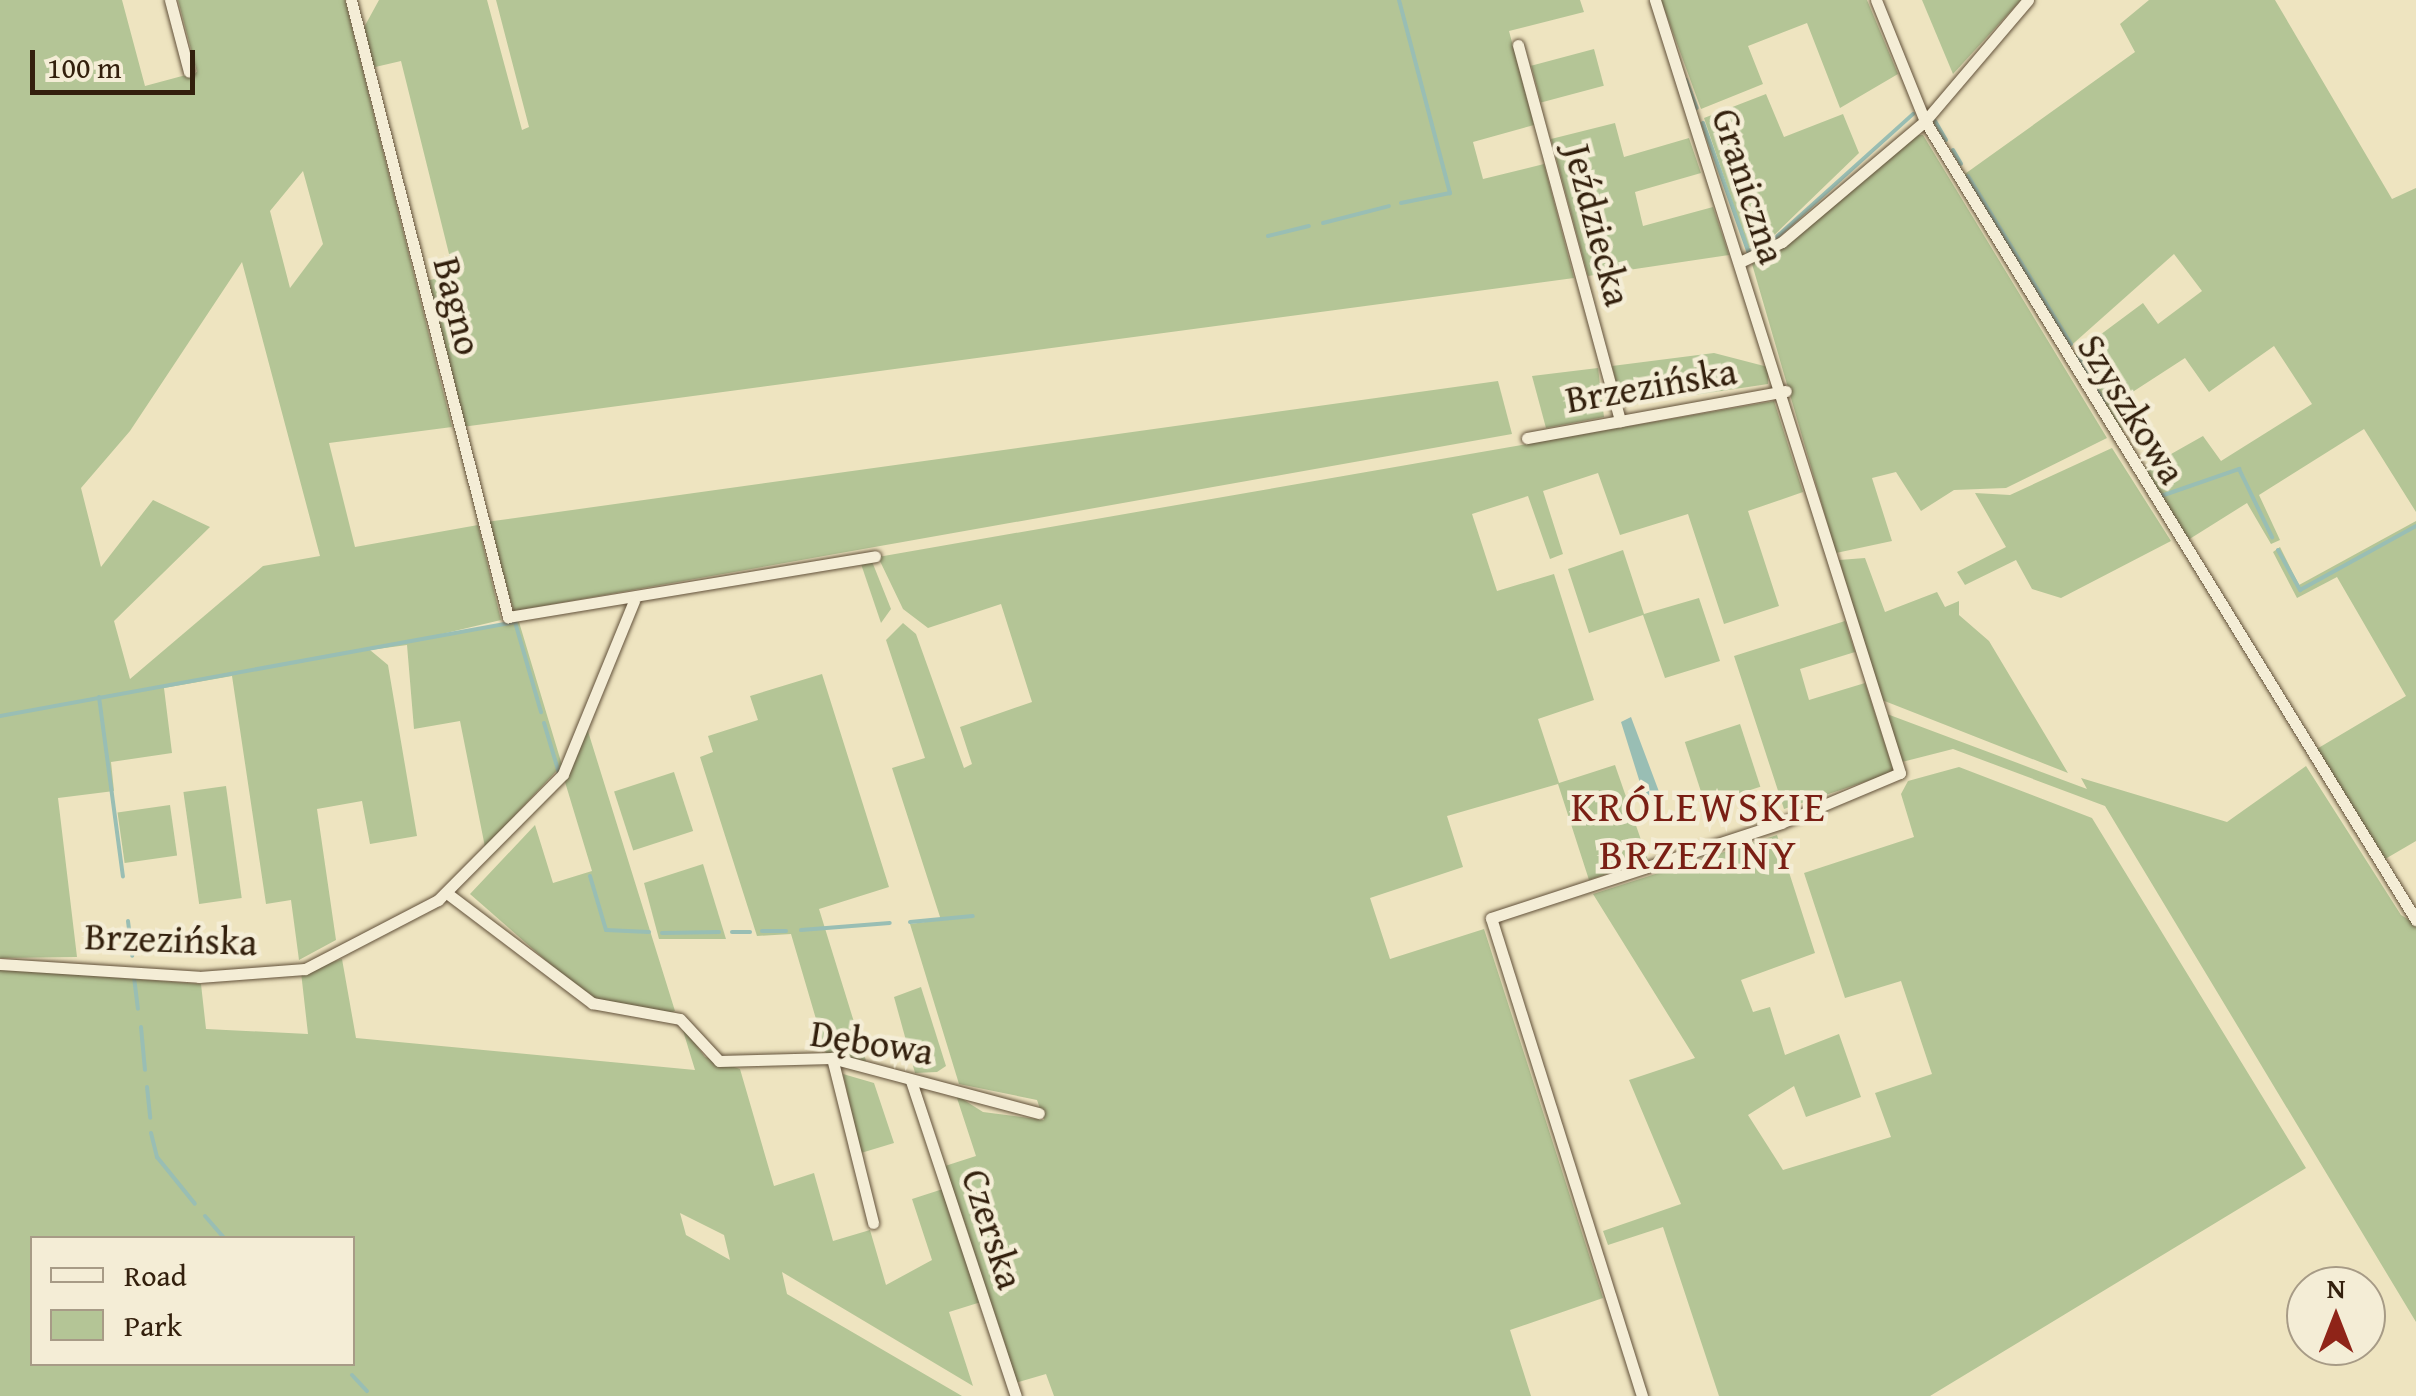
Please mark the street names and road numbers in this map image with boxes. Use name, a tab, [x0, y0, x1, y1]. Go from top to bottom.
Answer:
street label: Graniczna	[1703, 103, 1795, 269]
street label: Jeździecka	[1555, 139, 1641, 311]
street label: Bagno	[424, 252, 492, 360]
street label: Szyszkowa	[2068, 326, 2196, 492]
street label: Brzezińska	[1562, 348, 1740, 422]
street label: Brzezińska	[84, 913, 258, 965]
street label: Dębowa	[807, 1010, 937, 1074]
street label: Czerska	[952, 1163, 1034, 1295]

